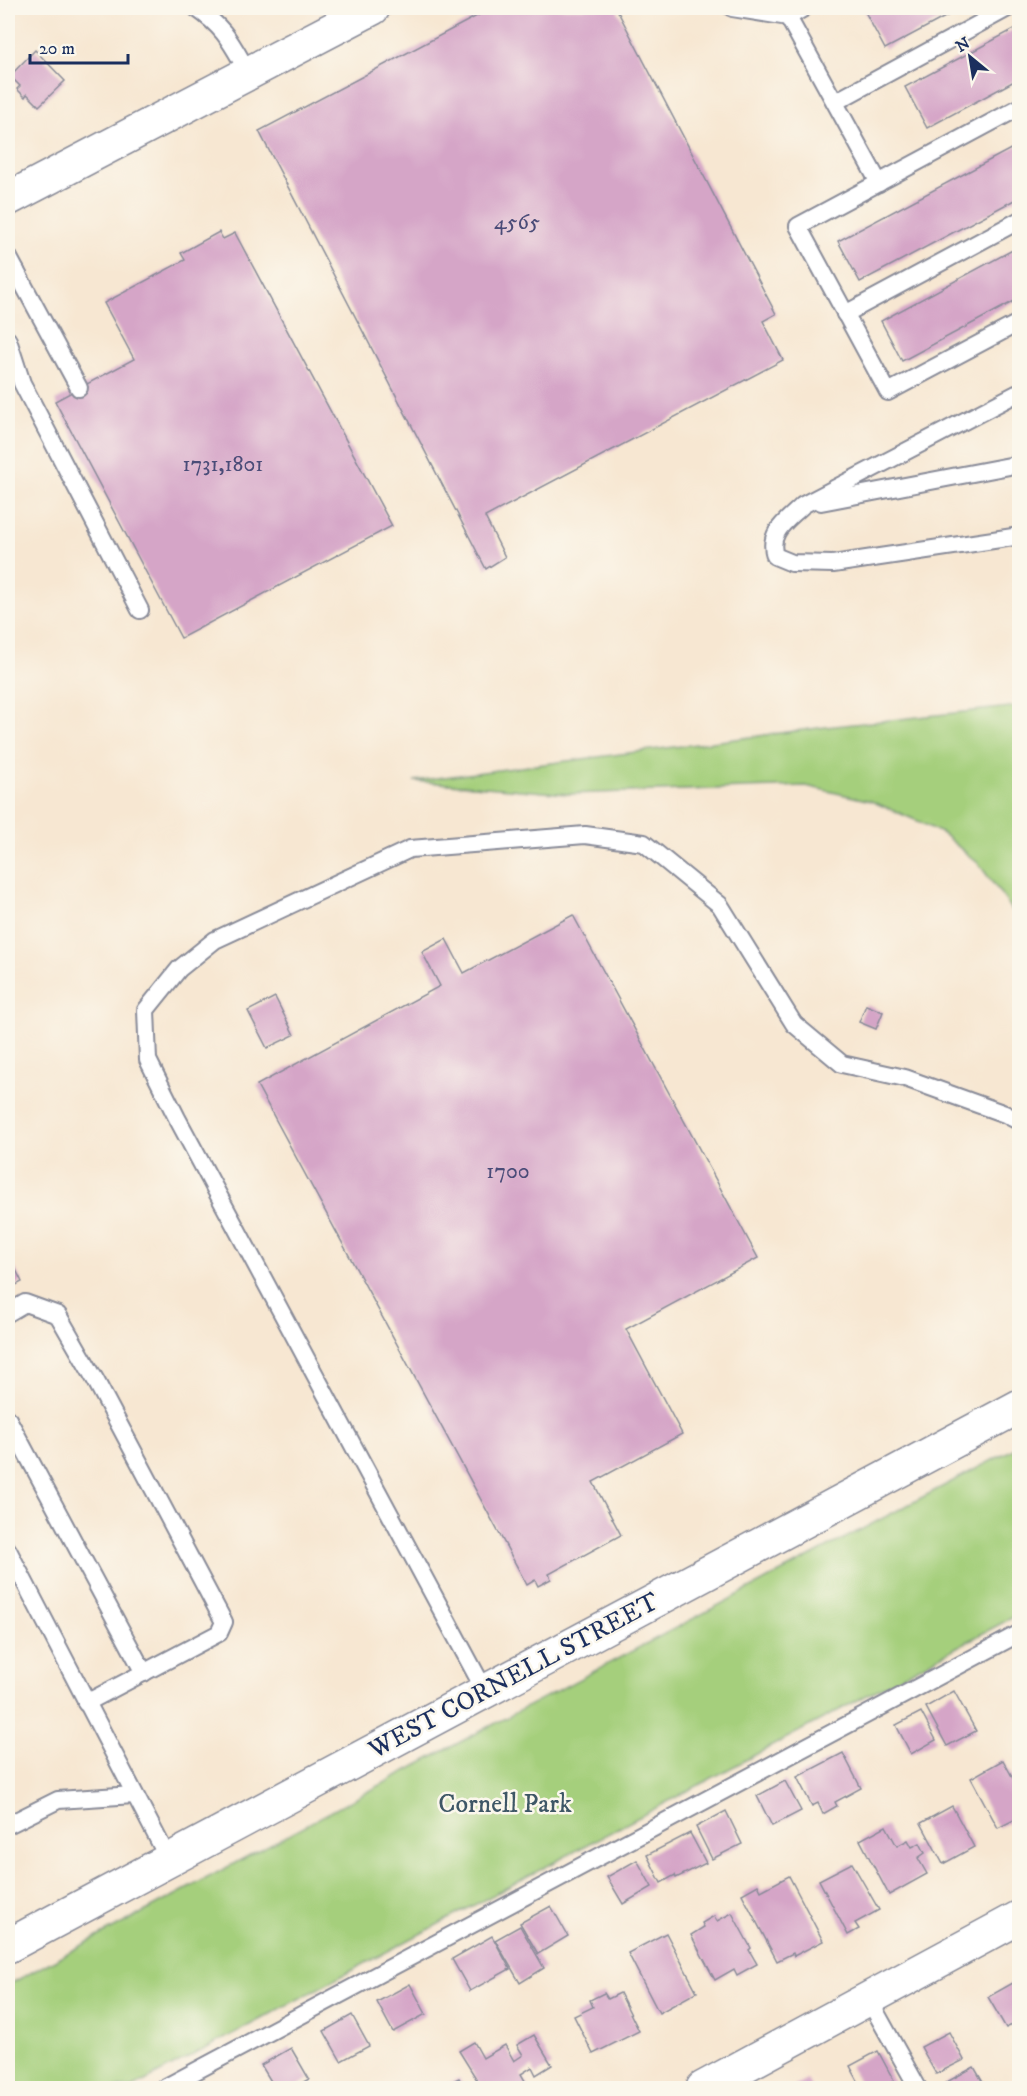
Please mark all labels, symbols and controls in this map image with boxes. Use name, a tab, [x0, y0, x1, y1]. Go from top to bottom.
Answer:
scale bar	[30, 27, 128, 65]
north arrow	[940, 27, 1000, 87]
text: N	[952, 33, 974, 57]
text: 20 m	[39, 38, 75, 60]
house number: 4565	[494, 209, 540, 236]
house number: 1731,1801	[183, 451, 263, 478]
house number: 1700	[486, 1158, 530, 1185]
street label: WEST CORNELL STREET	[362, 1585, 665, 1767]
park label: Cornell Park	[438, 1788, 572, 1821]

